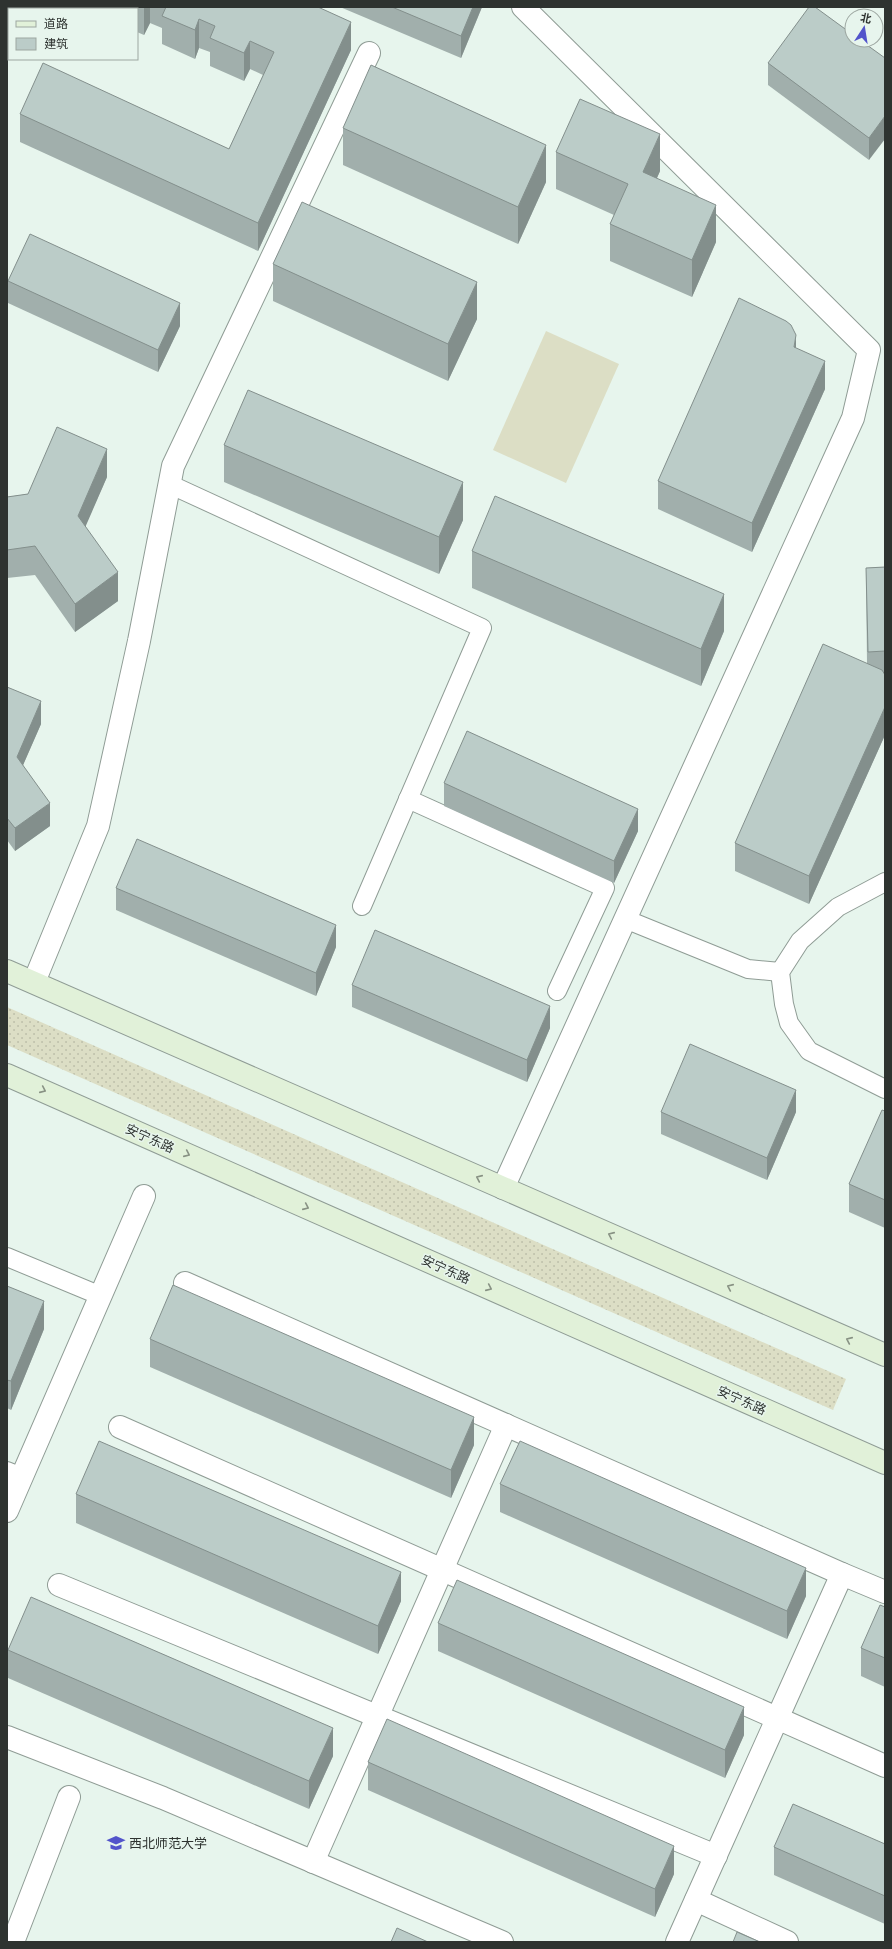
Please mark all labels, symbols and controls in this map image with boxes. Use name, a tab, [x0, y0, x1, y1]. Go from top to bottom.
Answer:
legend	[8, 8, 138, 60]
north arrow	[844, 8, 884, 48]
text: 北	[859, 10, 873, 26]
text: 道路	[44, 16, 68, 31]
text: 建筑	[44, 36, 68, 51]
one-way arrow	[39, 1086, 46, 1094]
street label: 安宁东路	[123, 1120, 177, 1156]
one-way arrow	[183, 1149, 191, 1157]
one-way arrow	[476, 1174, 483, 1182]
one-way arrow	[302, 1202, 310, 1210]
one-way arrow	[608, 1232, 616, 1240]
street label: 安宁东路	[419, 1251, 473, 1287]
one-way arrow	[485, 1283, 492, 1291]
one-way arrow	[727, 1284, 734, 1292]
one-way arrow	[846, 1336, 853, 1344]
street label: 安宁东路	[715, 1382, 769, 1418]
school or university icon: 西北师范大学	[106, 1833, 126, 1853]
place label: 西北师范大学	[129, 1835, 207, 1851]

